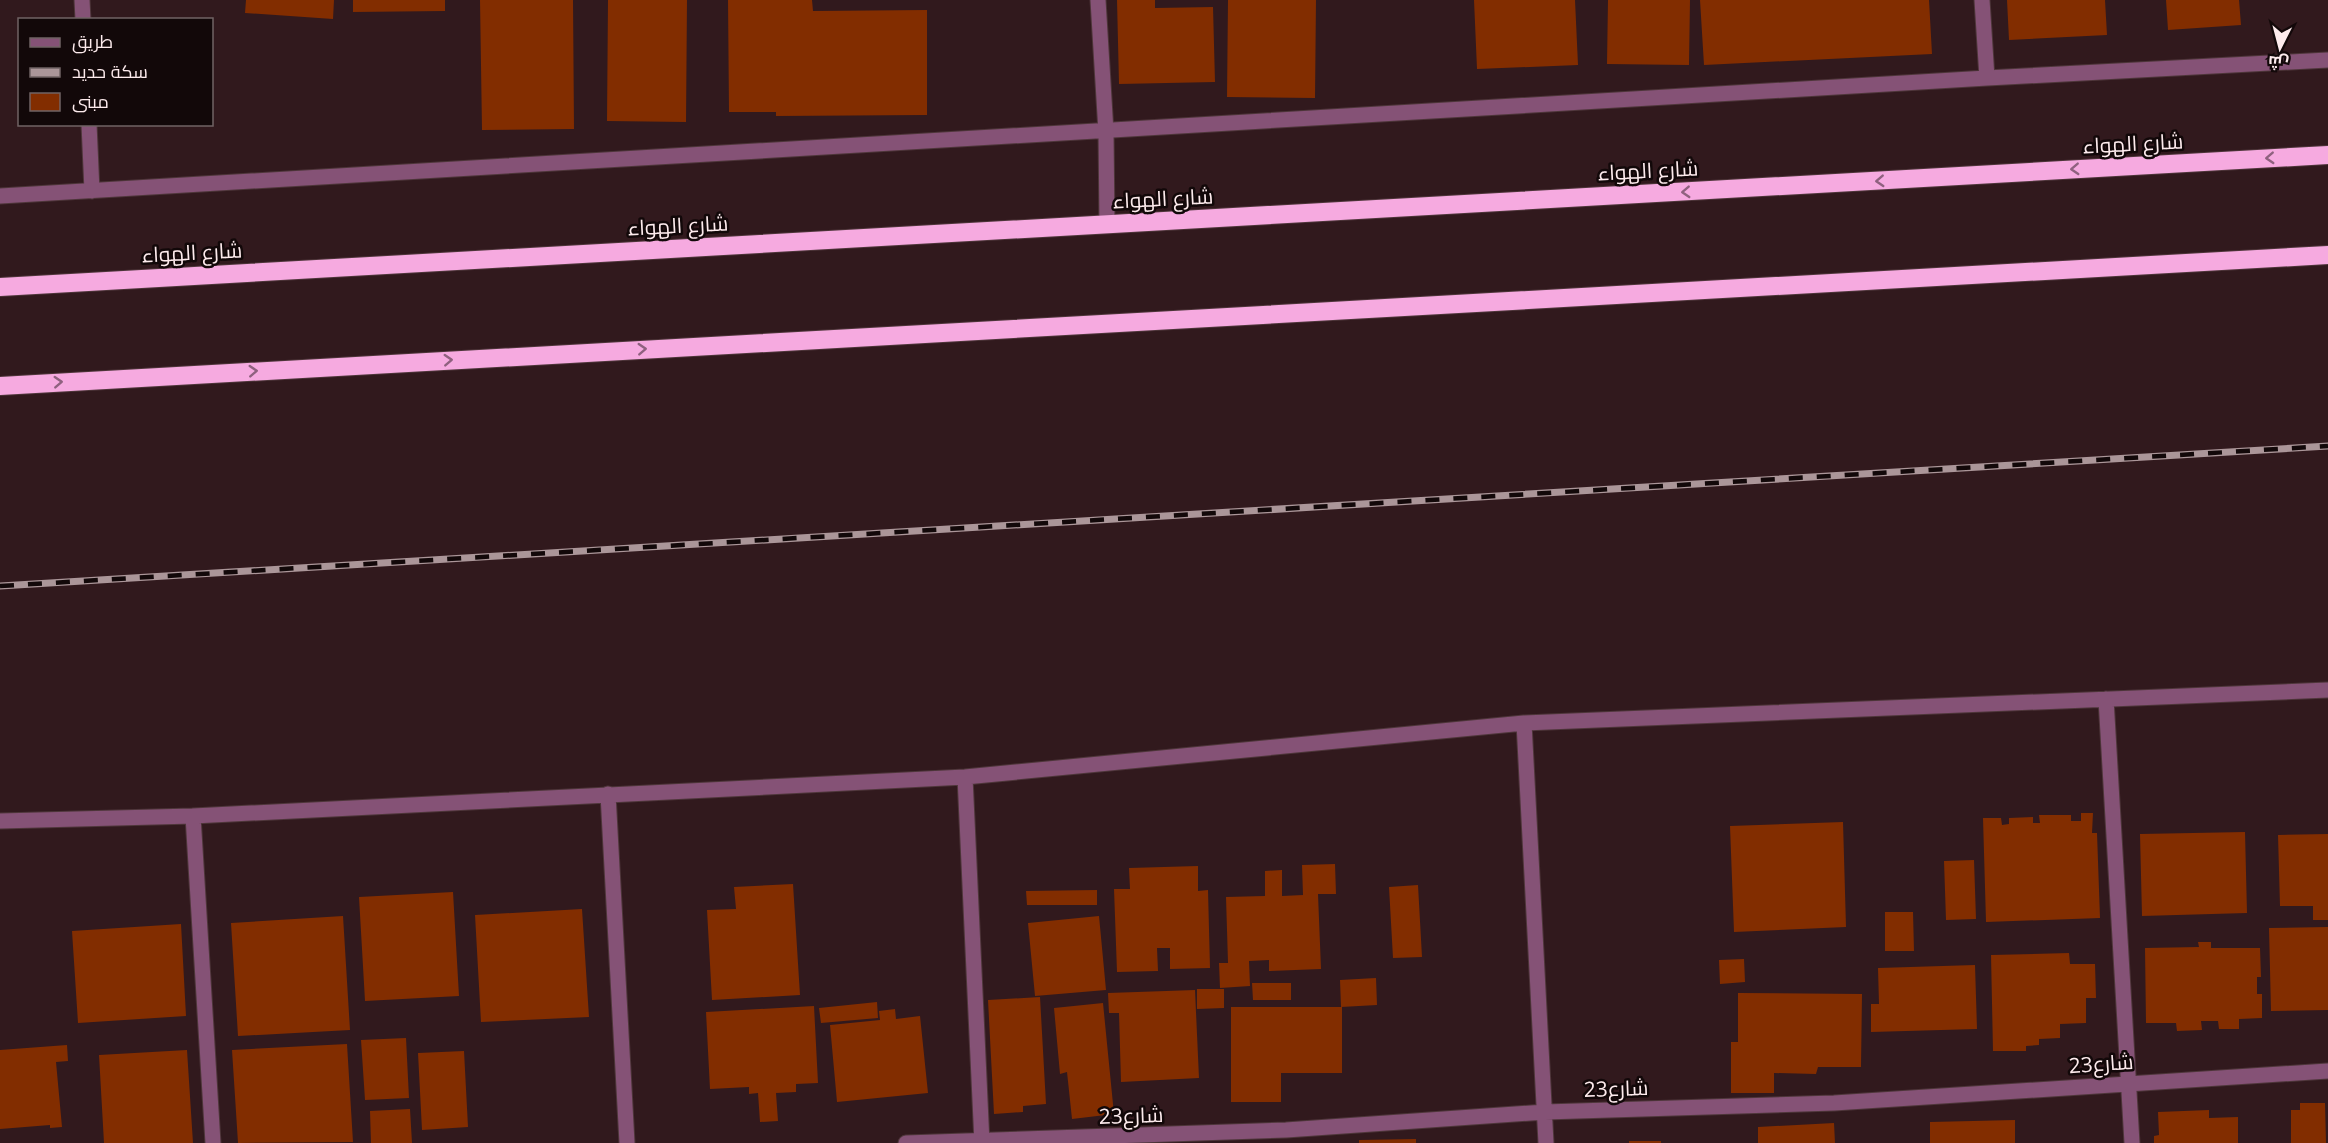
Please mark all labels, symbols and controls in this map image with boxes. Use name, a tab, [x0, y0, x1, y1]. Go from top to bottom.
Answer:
legend	[18, 18, 213, 126]
north arrow	[2250, 18, 2310, 78]
text: طريق	[72, 29, 113, 54]
text: ش	[2267, 51, 2290, 75]
text: سكة حديد	[72, 59, 148, 83]
text: مبنى	[72, 89, 109, 113]
street label: شارع الهواء	[2082, 126, 2184, 161]
one-way arrow	[2265, 152, 2274, 165]
street label: شارع الهواء	[1597, 153, 1699, 188]
one-way arrow	[2070, 163, 2079, 176]
one-way arrow	[1876, 174, 1885, 187]
street label: شارع الهواء	[1112, 181, 1214, 216]
one-way arrow	[1681, 185, 1690, 198]
street label: شارع الهواء	[627, 208, 729, 243]
street label: شارع الهواء	[141, 235, 243, 270]
one-way arrow	[638, 343, 647, 356]
one-way arrow	[443, 354, 452, 367]
one-way arrow	[249, 365, 258, 378]
one-way arrow	[54, 376, 63, 389]
street label: شارع23	[2068, 1047, 2134, 1080]
street label: شارع23	[1583, 1073, 1649, 1104]
street label: شارع23	[1098, 1100, 1164, 1131]

